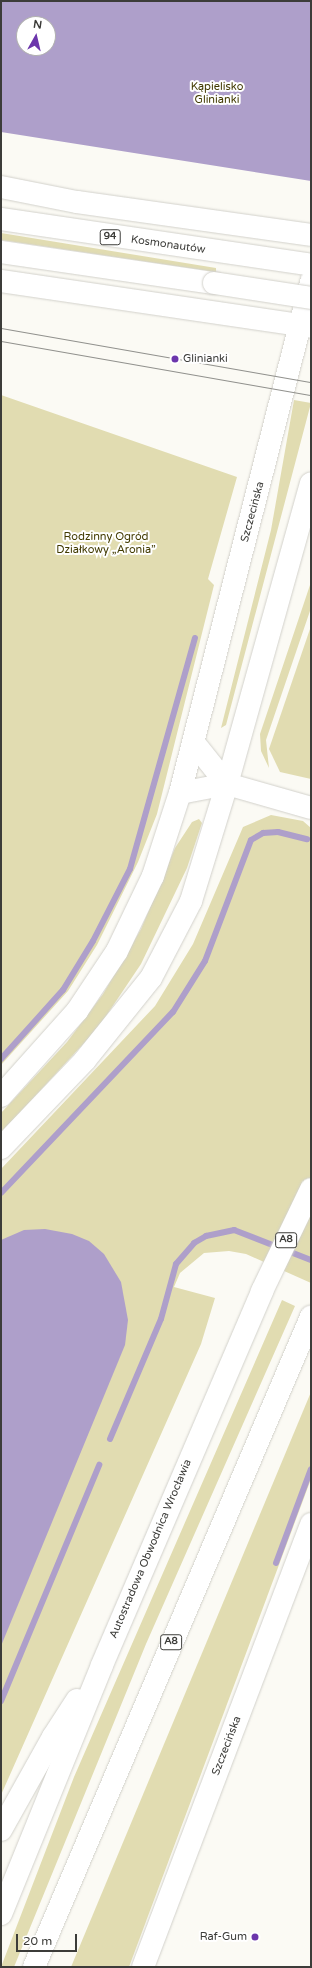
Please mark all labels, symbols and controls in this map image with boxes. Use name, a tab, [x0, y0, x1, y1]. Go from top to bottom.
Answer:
north arrow	[16, 16, 56, 56]
text: N	[32, 18, 43, 32]
park label: Kąpielisko Glinianki	[191, 81, 243, 107]
road number: 94	[99, 229, 121, 245]
street label: Kosmonautów	[130, 233, 206, 257]
place label: Glinianki	[183, 352, 228, 366]
marker: Glinianki	[170, 354, 180, 364]
street label: Szczecińska	[239, 480, 267, 544]
park label: Rodzinny Ogród Działkowy „Aronia”	[56, 531, 156, 557]
road number: A8	[275, 1232, 297, 1248]
street label: Autostradowa Obwodnica Wrocławia	[107, 1457, 195, 1641]
road number: A8	[160, 1634, 182, 1650]
street label: Szczecińska	[210, 1714, 244, 1778]
scale bar	[18, 1926, 79, 1952]
place label: Raf-Gum	[200, 1930, 247, 1944]
marker: Raf-Gum	[250, 1932, 260, 1942]
text: 20 m	[23, 1934, 52, 1948]

